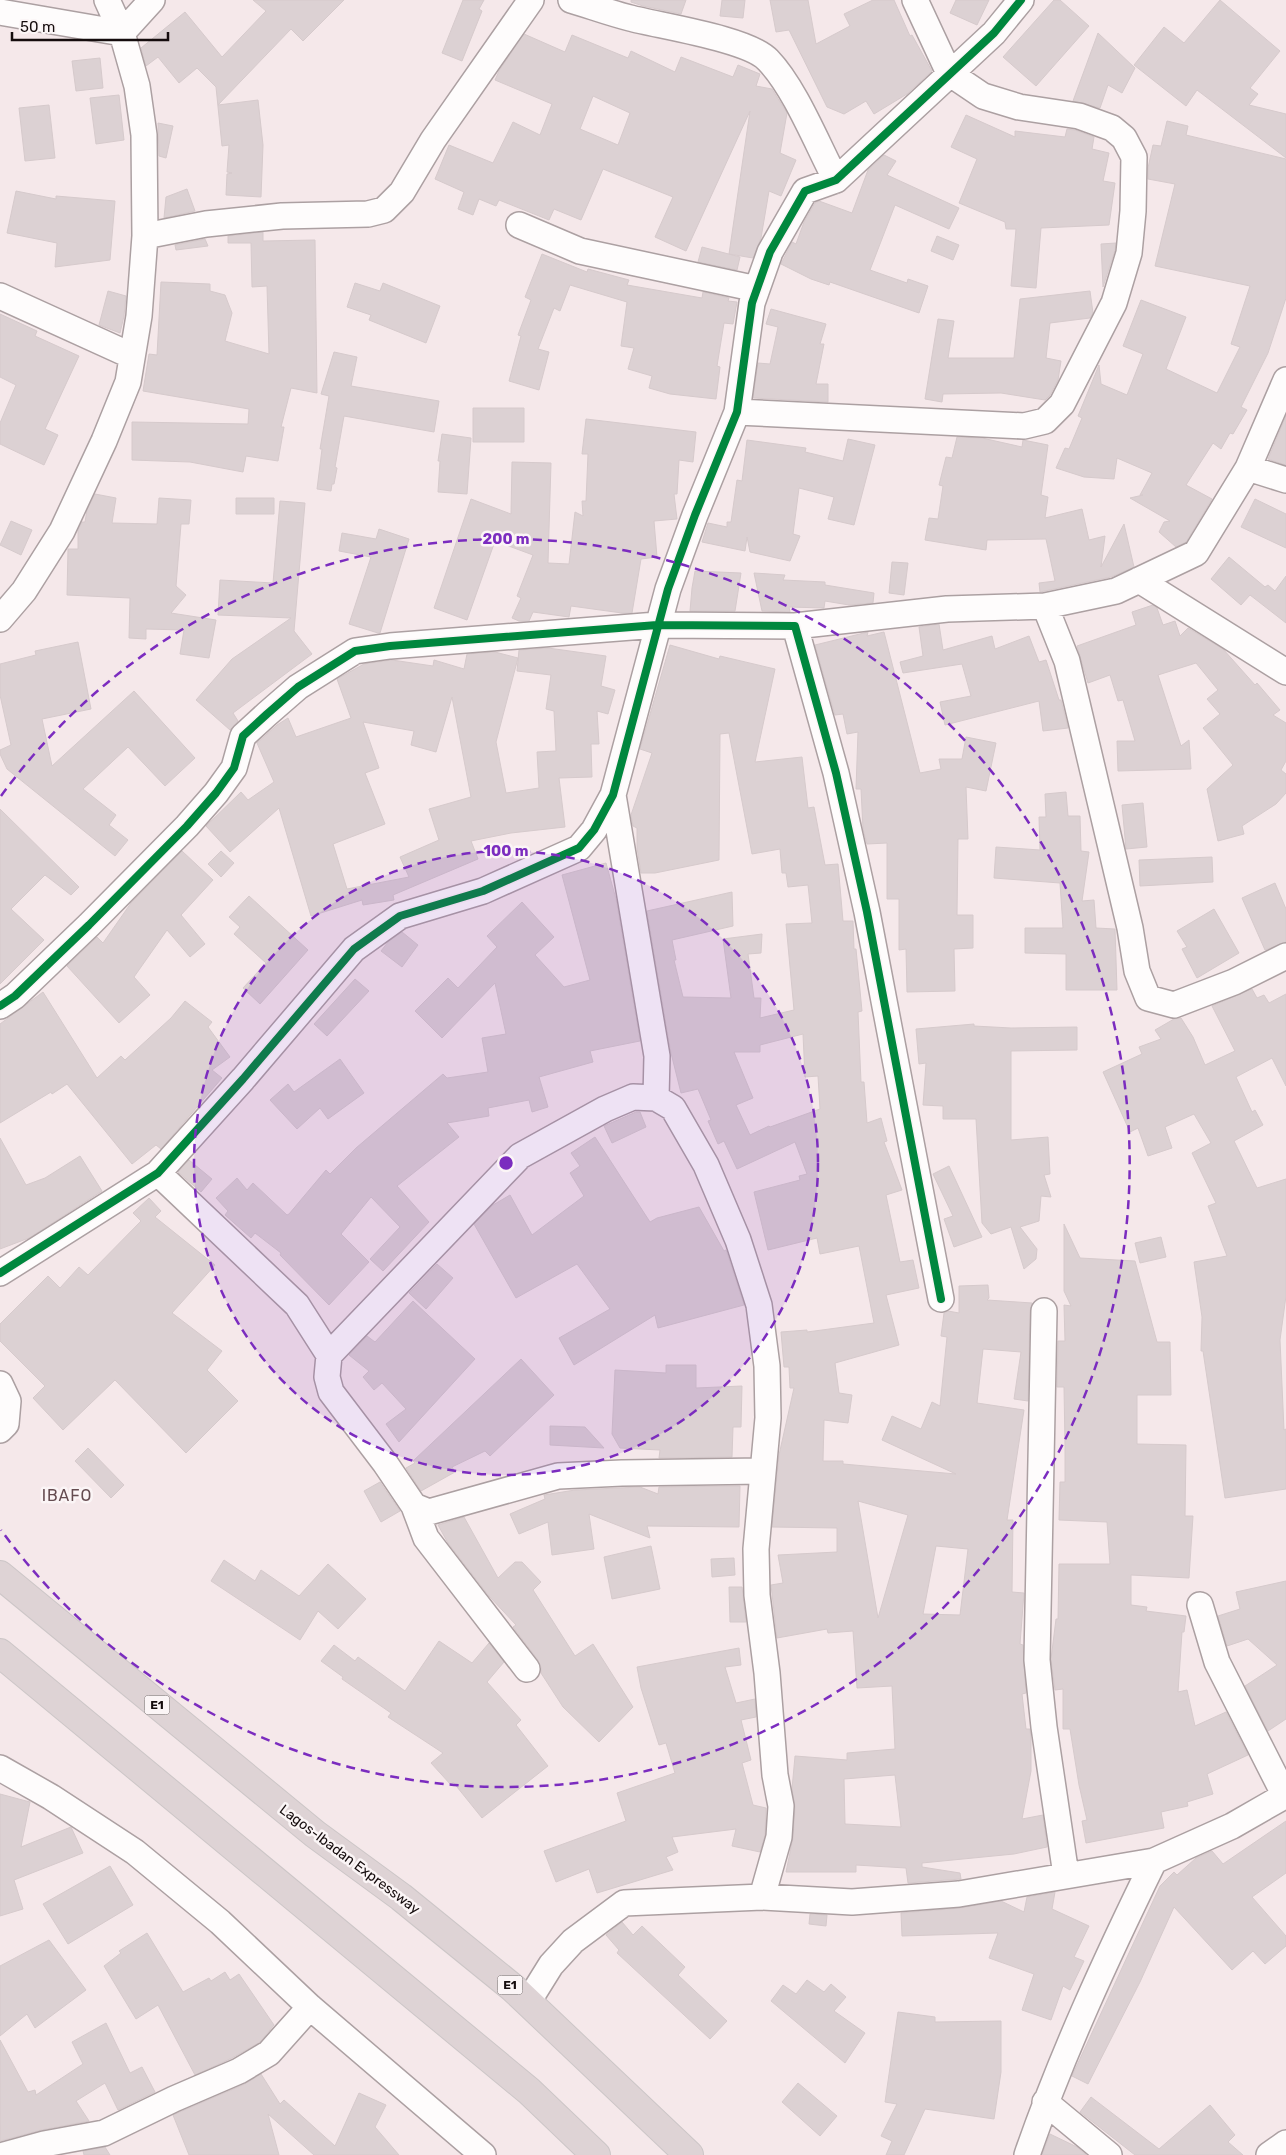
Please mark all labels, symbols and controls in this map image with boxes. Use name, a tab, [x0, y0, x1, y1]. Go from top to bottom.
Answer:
scale bar	[12, 10, 169, 42]
text: 50 m	[20, 18, 55, 36]
text: 200 m	[482, 530, 530, 548]
text: 100 m	[484, 842, 528, 860]
centre of rings	[497, 1154, 515, 1172]
district label: IBAFO	[42, 1486, 92, 1505]
road number: E1	[144, 1696, 170, 1714]
street label: Lagos-Ibadan Expressway	[276, 1801, 423, 1918]
road number: E1	[498, 1976, 522, 1994]

